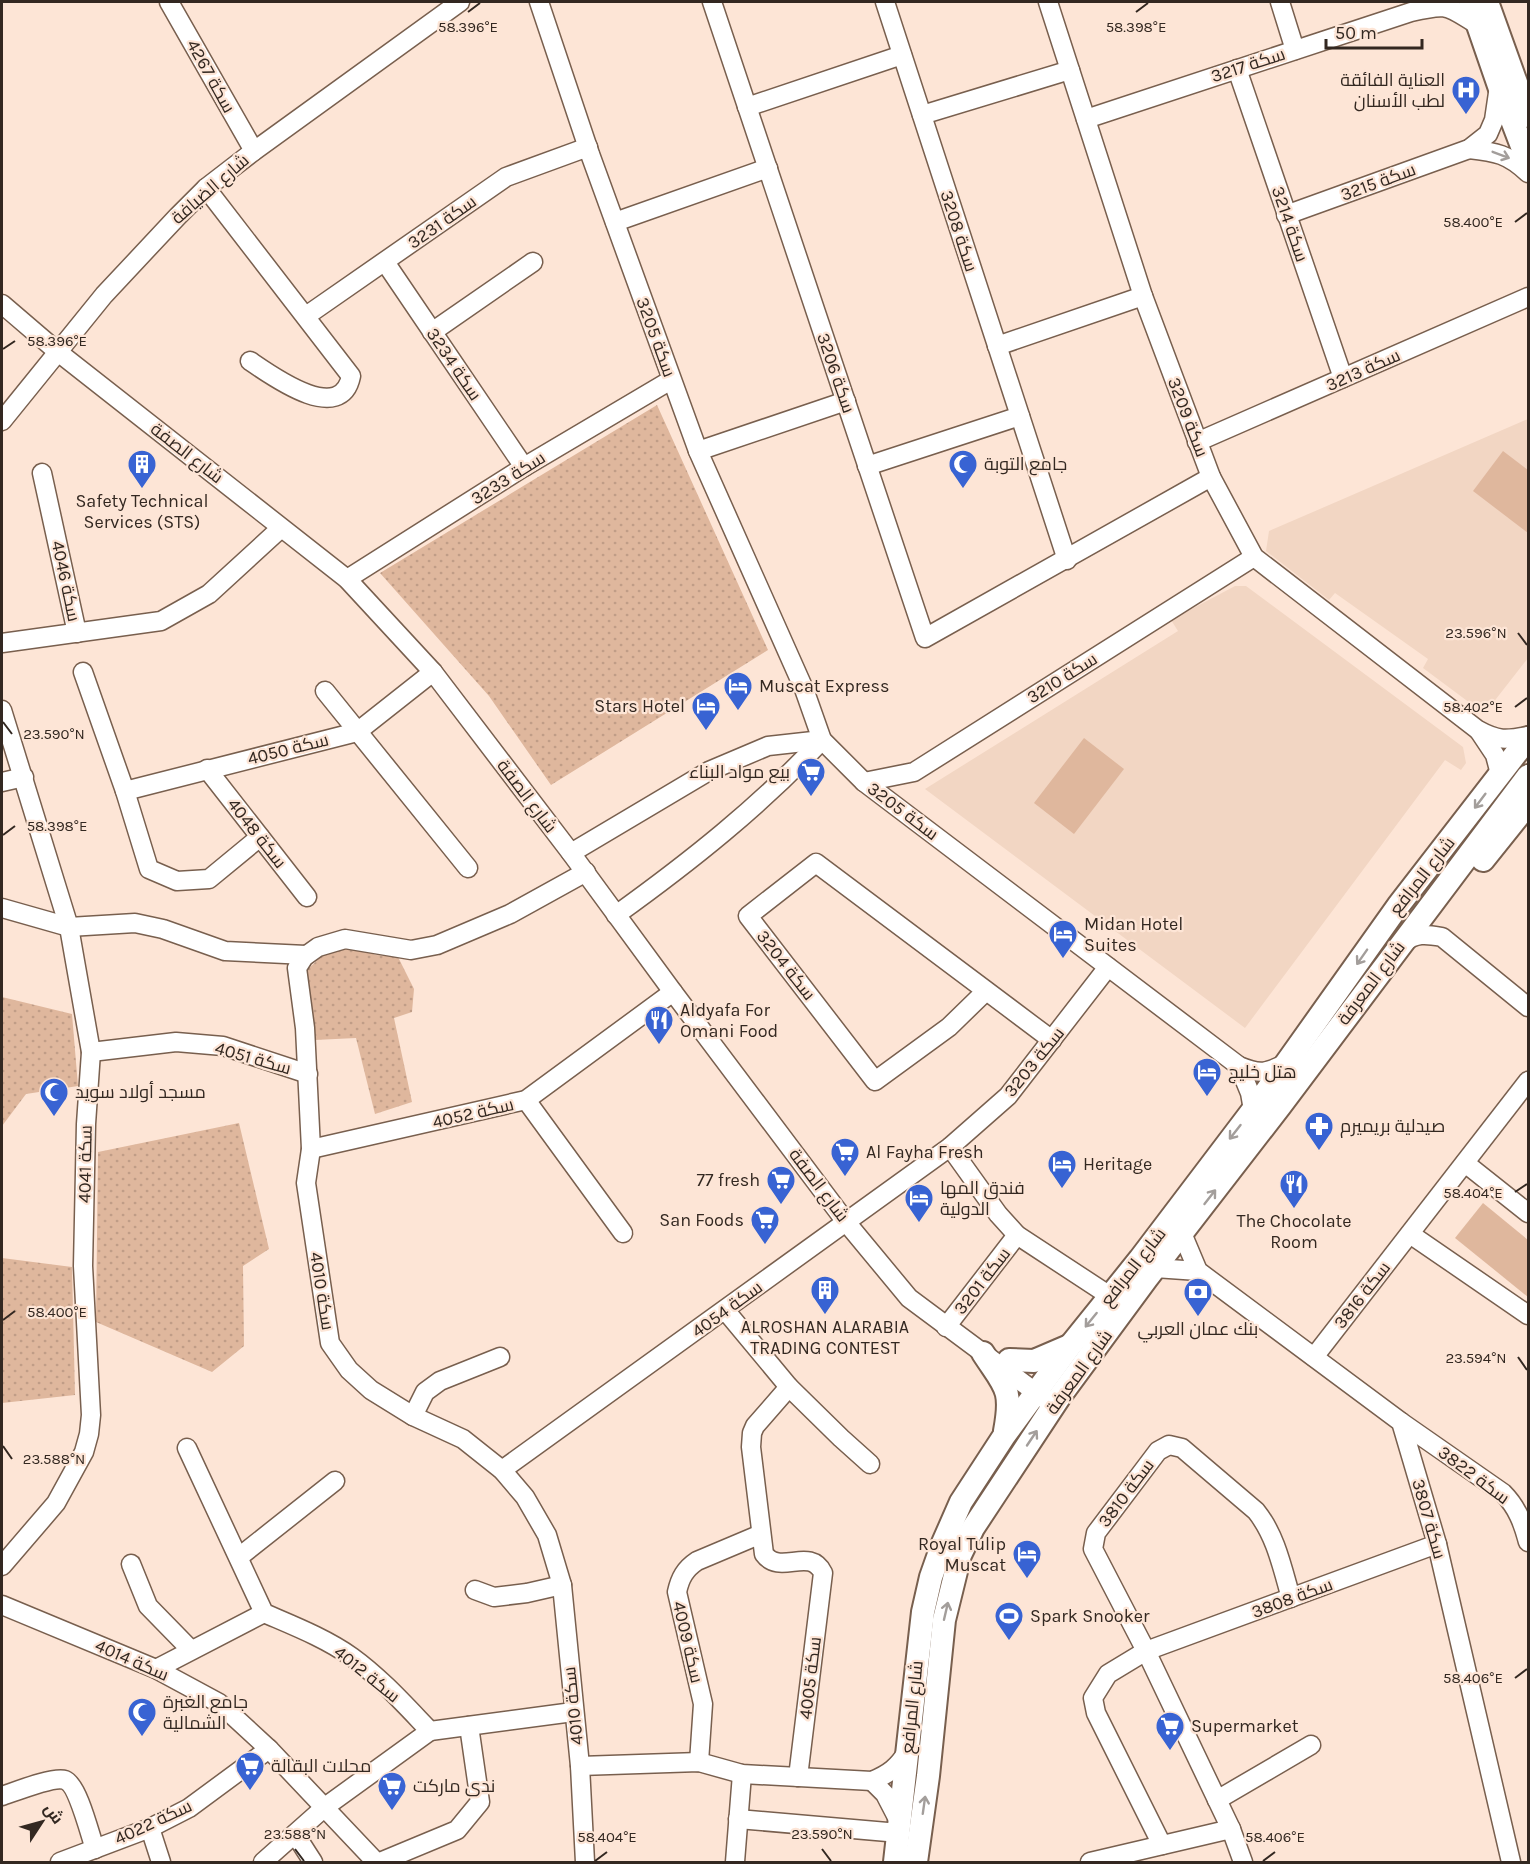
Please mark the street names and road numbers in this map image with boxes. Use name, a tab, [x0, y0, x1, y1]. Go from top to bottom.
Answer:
street label: سكة 4267	[182, 35, 240, 117]
street label: سكة 3217	[1208, 43, 1288, 87]
street label: شارع الضيافة	[166, 149, 254, 230]
street label: سكة 3215	[1337, 158, 1419, 206]
street label: سكة 3214	[1267, 183, 1313, 265]
street label: سكة 3208	[936, 188, 982, 274]
street label: سكة 3231	[403, 190, 481, 254]
street label: سكة 3205	[631, 294, 681, 380]
street label: سكة 3234	[422, 323, 486, 405]
street label: سكة 3206	[812, 330, 860, 416]
street label: سكة 3213	[1322, 344, 1404, 396]
street label: سكة 3209	[1163, 374, 1213, 460]
street label: شارع الصفة	[146, 418, 228, 489]
street label: سكة 3233	[467, 446, 549, 510]
street label: سكة 4046	[47, 538, 85, 624]
street label: سكة 3210	[1023, 648, 1101, 708]
street label: سكة 4050	[245, 728, 331, 770]
street label: شارع الصفة	[491, 755, 562, 838]
street label: سكة 3205	[863, 777, 943, 845]
street label: سكة 4048	[223, 793, 291, 873]
street label: شارع المرافع	[1385, 832, 1460, 920]
street label: سكة 3204	[752, 925, 820, 1005]
street label: شارع المعرفة	[1332, 937, 1410, 1030]
street label: سكة 3203	[999, 1023, 1069, 1101]
street label: سكة 4051	[212, 1037, 294, 1079]
street label: سكة 4052	[430, 1093, 516, 1133]
street label: سكة 4041	[73, 1125, 97, 1203]
street label: شارع الصفة	[783, 1144, 854, 1227]
street label: شارع المرافع	[1096, 1223, 1171, 1311]
street label: سكة 3201	[949, 1243, 1015, 1319]
street label: سكة 4010	[305, 1250, 339, 1332]
street label: سكة 3816	[1329, 1257, 1395, 1333]
street label: سكة 4054	[687, 1276, 767, 1342]
street label: شارع المعرفة	[1041, 1325, 1118, 1419]
street label: سكة 3822	[1434, 1441, 1514, 1509]
street label: سكة 3810	[1093, 1455, 1159, 1531]
street label: سكة 3807	[1407, 1476, 1451, 1562]
street label: سكة 3808	[1248, 1573, 1336, 1623]
street label: سكة 4009	[668, 1599, 708, 1685]
street label: سكة 4014	[92, 1634, 172, 1686]
street label: سكة 4005	[794, 1635, 826, 1721]
street label: سكة 4012	[330, 1641, 404, 1707]
street label: شارع المرافع	[896, 1659, 929, 1755]
street label: سكة 4010	[558, 1666, 588, 1746]
street label: سكة 4022	[111, 1794, 195, 1850]

